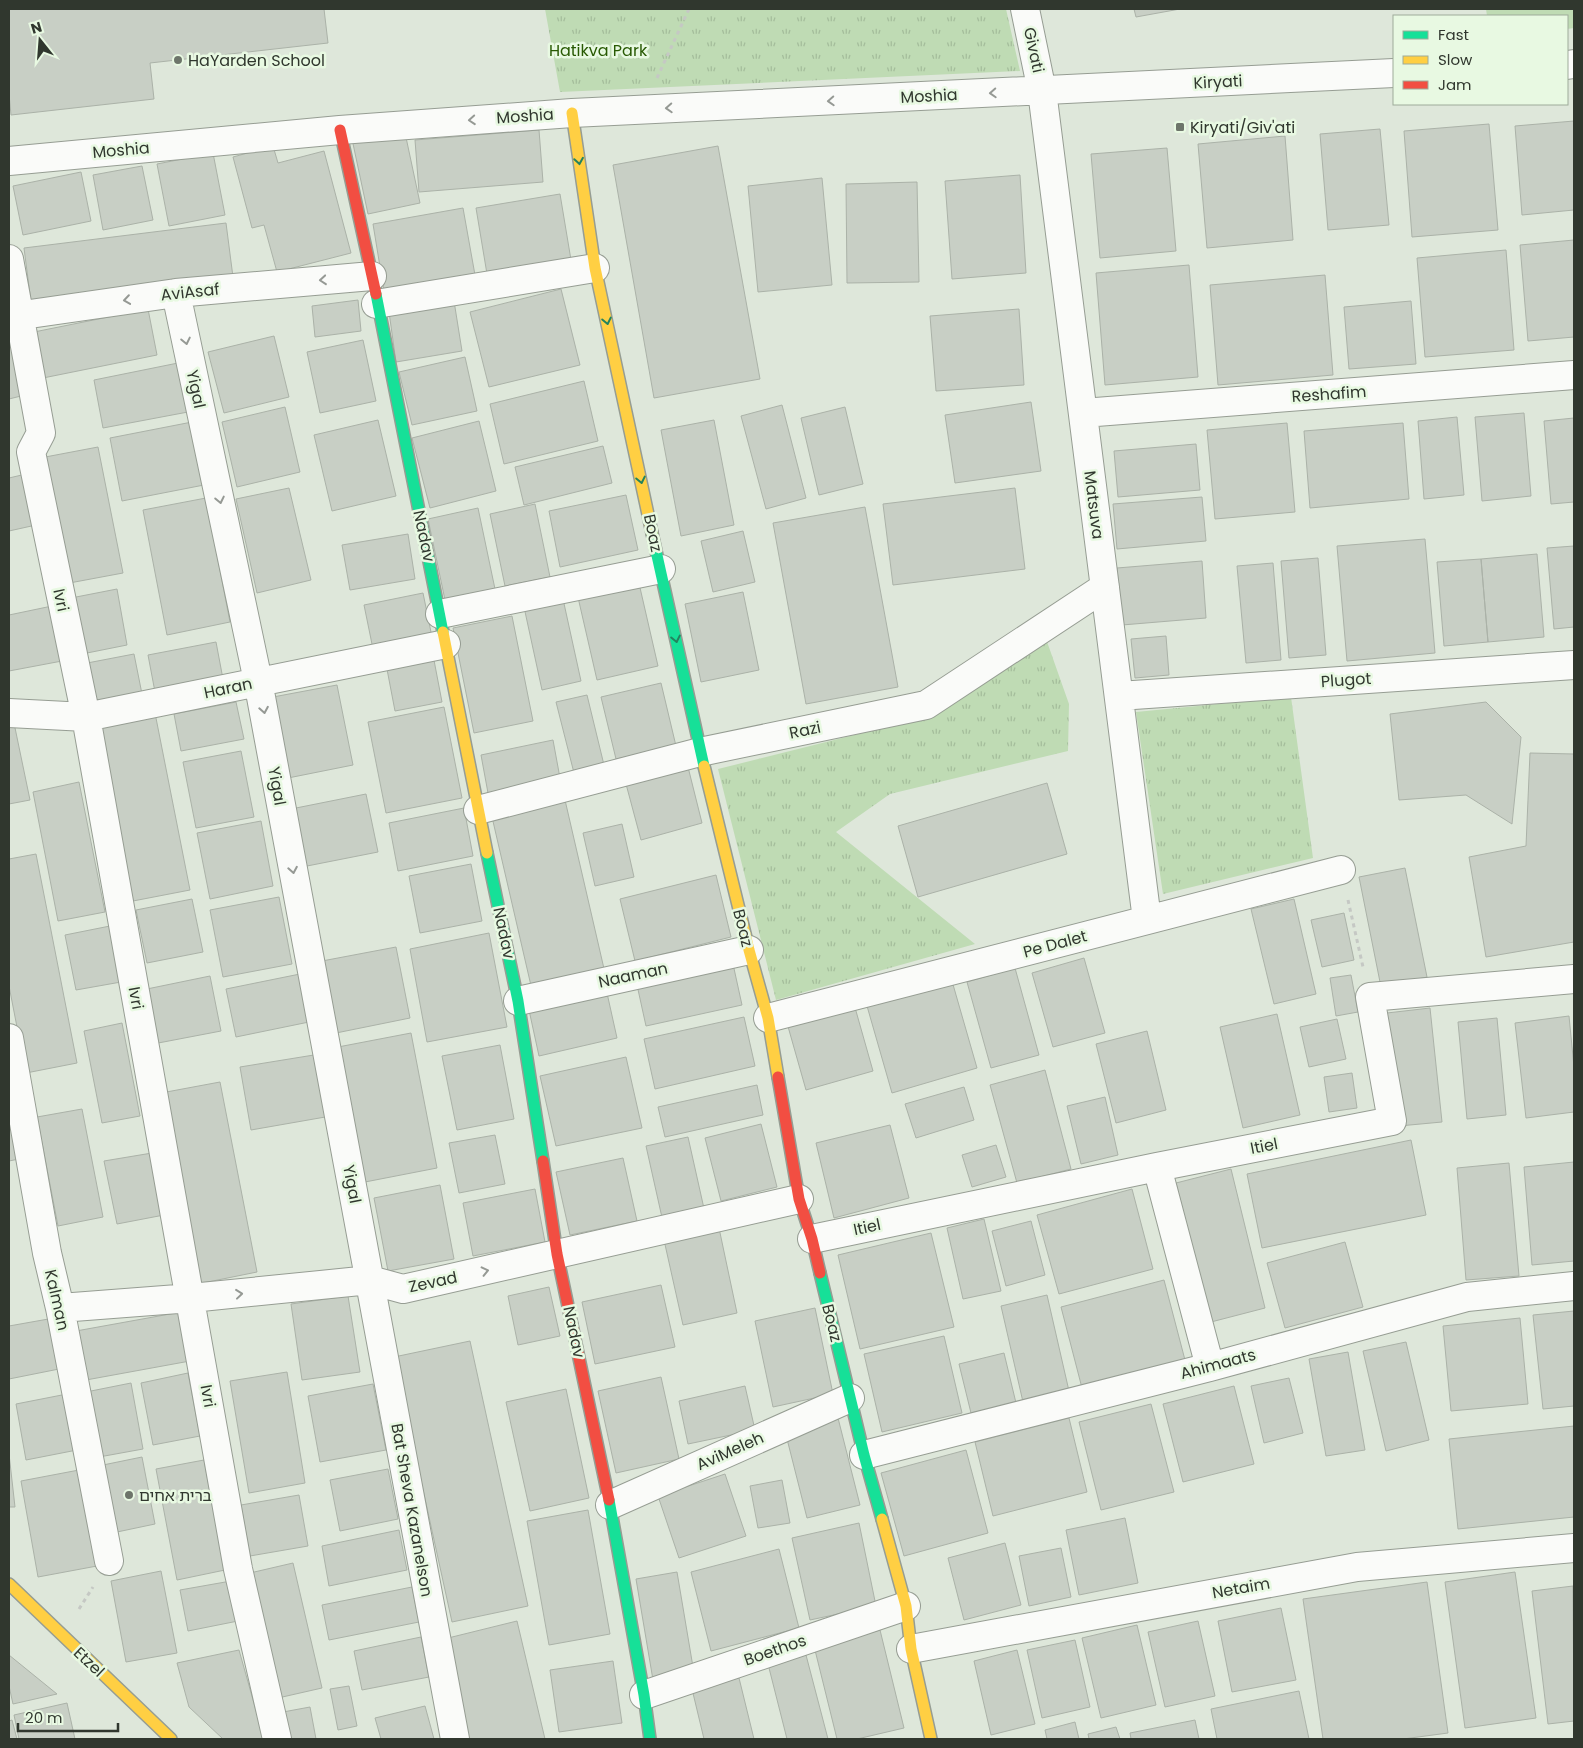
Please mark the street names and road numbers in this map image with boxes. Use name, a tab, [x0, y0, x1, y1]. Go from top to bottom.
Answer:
street label: Givati	[1018, 25, 1050, 75]
street label: Kiryati	[1193, 69, 1243, 95]
street label: Moshia	[900, 83, 958, 109]
street label: Moshia	[496, 103, 554, 129]
street label: Moshia	[91, 136, 151, 164]
street label: AviAsaf	[159, 277, 221, 307]
street label: Yigal	[181, 368, 211, 410]
street label: Reshafim	[1291, 380, 1367, 408]
street label: Matsuva	[1078, 469, 1110, 541]
street label: Nadav	[407, 508, 441, 564]
street label: Boaz	[638, 512, 668, 554]
street label: Ivri	[47, 586, 75, 614]
street label: Plugot	[1320, 667, 1372, 693]
street label: Haran	[202, 672, 254, 704]
street label: Razi	[787, 715, 823, 745]
street label: Yigal	[262, 765, 292, 807]
street label: Nadav	[487, 905, 521, 961]
street label: Boaz	[727, 907, 759, 949]
street label: Pe Dalet	[1021, 924, 1090, 964]
street label: Naaman	[596, 956, 670, 994]
street label: Ivri	[123, 985, 149, 1011]
street label: Itiel	[1248, 1132, 1280, 1160]
street label: Yigal	[337, 1163, 367, 1205]
street label: Itiel	[851, 1213, 883, 1241]
street label: Zevad	[407, 1266, 459, 1298]
street label: Kalman	[39, 1267, 75, 1333]
street label: Boaz	[816, 1302, 848, 1344]
street label: Nadav	[557, 1304, 591, 1360]
street label: Ahimaats	[1178, 1343, 1258, 1385]
street label: Ivri	[195, 1383, 221, 1409]
street label: Bat Sheva Kazanelson	[385, 1421, 439, 1599]
street label: AviMeleh	[693, 1426, 767, 1476]
street label: Netaim	[1210, 1572, 1272, 1604]
street label: Boethos	[741, 1629, 809, 1671]
street label: Etzel	[68, 1642, 110, 1682]

